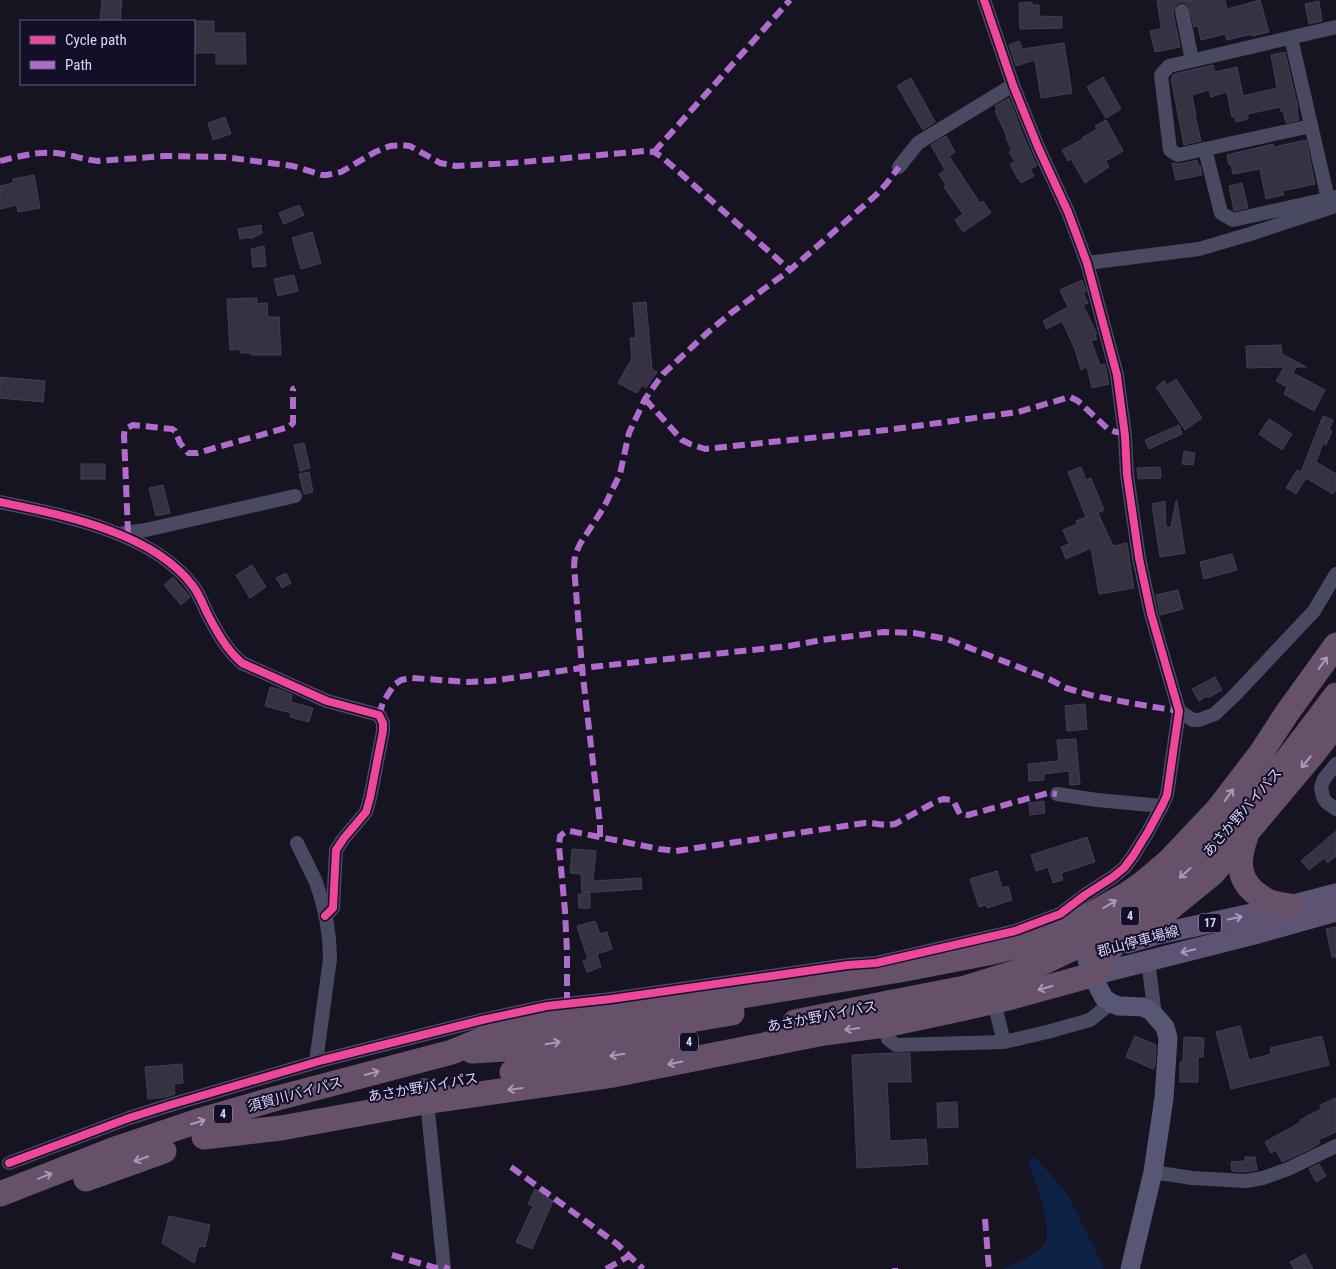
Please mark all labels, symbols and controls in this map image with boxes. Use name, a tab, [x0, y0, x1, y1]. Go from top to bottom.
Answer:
legend	[20, 20, 195, 85]
text: Cycle path	[65, 31, 127, 49]
text: Path	[65, 56, 92, 74]
one-way arrow	[1318, 656, 1328, 670]
one-way arrow	[1301, 755, 1312, 768]
street label: あさか野バイパス	[1199, 765, 1285, 859]
one-way arrow	[1224, 788, 1234, 802]
one-way arrow	[1179, 867, 1192, 879]
one-way arrow	[1102, 898, 1116, 908]
road number: 4	[1121, 906, 1139, 926]
one-way arrow	[1226, 913, 1242, 922]
road number: 17	[1199, 914, 1221, 932]
street label: 郡山停車場線	[1095, 922, 1181, 960]
one-way arrow	[1180, 947, 1196, 956]
one-way arrow	[1037, 983, 1053, 993]
street label: あさか野バイパス	[766, 997, 878, 1035]
one-way arrow	[844, 1024, 860, 1034]
road number: 4	[680, 1032, 698, 1052]
one-way arrow	[545, 1038, 561, 1048]
one-way arrow	[609, 1051, 625, 1061]
one-way arrow	[668, 1058, 684, 1068]
one-way arrow	[363, 1068, 379, 1078]
street label: あさか野バイパス	[367, 1069, 479, 1105]
street label: 須賀川バイパス	[246, 1074, 344, 1114]
one-way arrow	[507, 1084, 523, 1094]
road number: 4	[214, 1104, 232, 1124]
one-way arrow	[190, 1116, 206, 1126]
one-way arrow	[134, 1154, 150, 1164]
one-way arrow	[37, 1171, 52, 1180]

